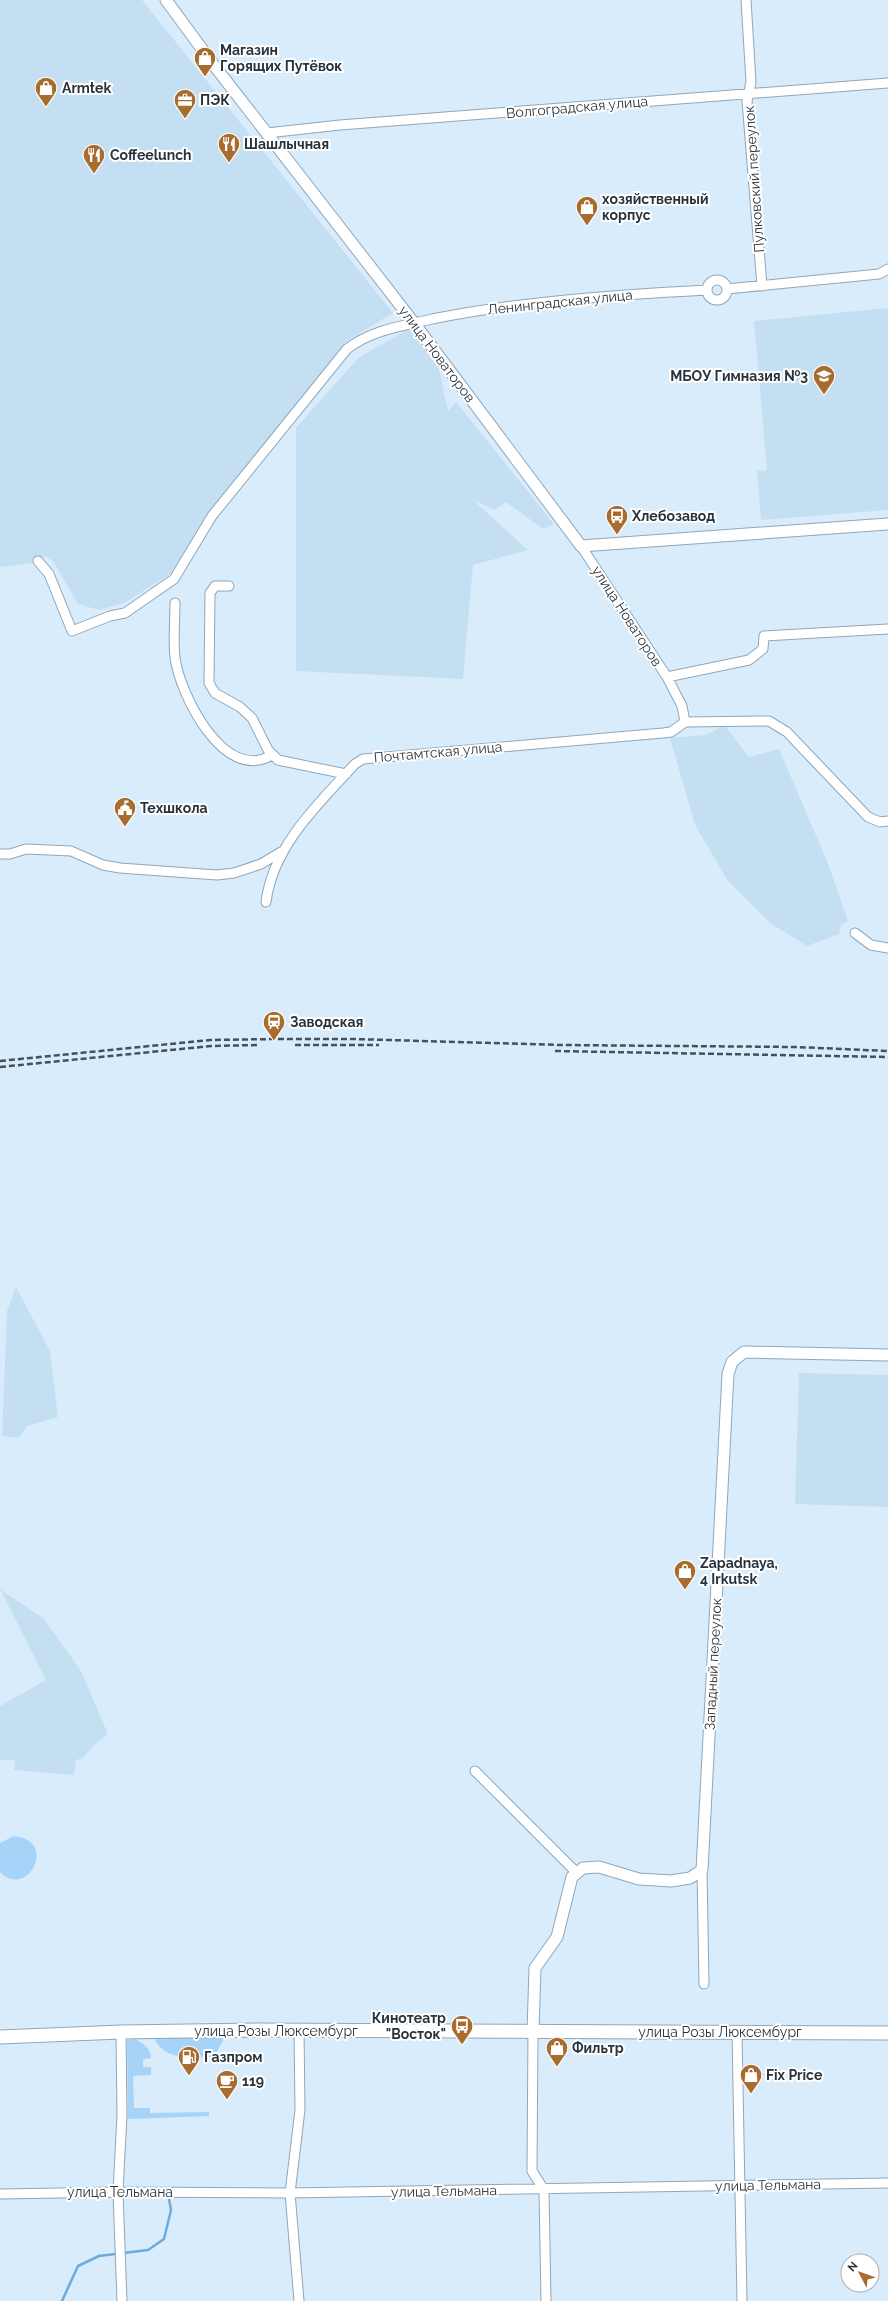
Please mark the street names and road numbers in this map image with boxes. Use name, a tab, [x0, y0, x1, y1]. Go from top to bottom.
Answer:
street label: Волгоградская улица	[505, 93, 649, 121]
street label: Пулковский переулок	[741, 105, 767, 253]
street label: Ленинградская улица	[487, 286, 633, 318]
street label: улица Новаторов	[396, 303, 478, 405]
street label: улица Новаторов	[589, 563, 665, 669]
street label: Почтамтская улица	[373, 738, 503, 766]
street label: Западный переулок	[702, 1597, 724, 1731]
street label: улица Розы Люксембург	[194, 2023, 358, 2039]
street label: улица Розы Люксембург	[638, 2024, 802, 2040]
street label: улица Тельмана	[715, 2176, 821, 2194]
street label: улица Тельмана	[391, 2182, 497, 2200]
street label: улица Тельмана	[67, 2184, 173, 2200]

